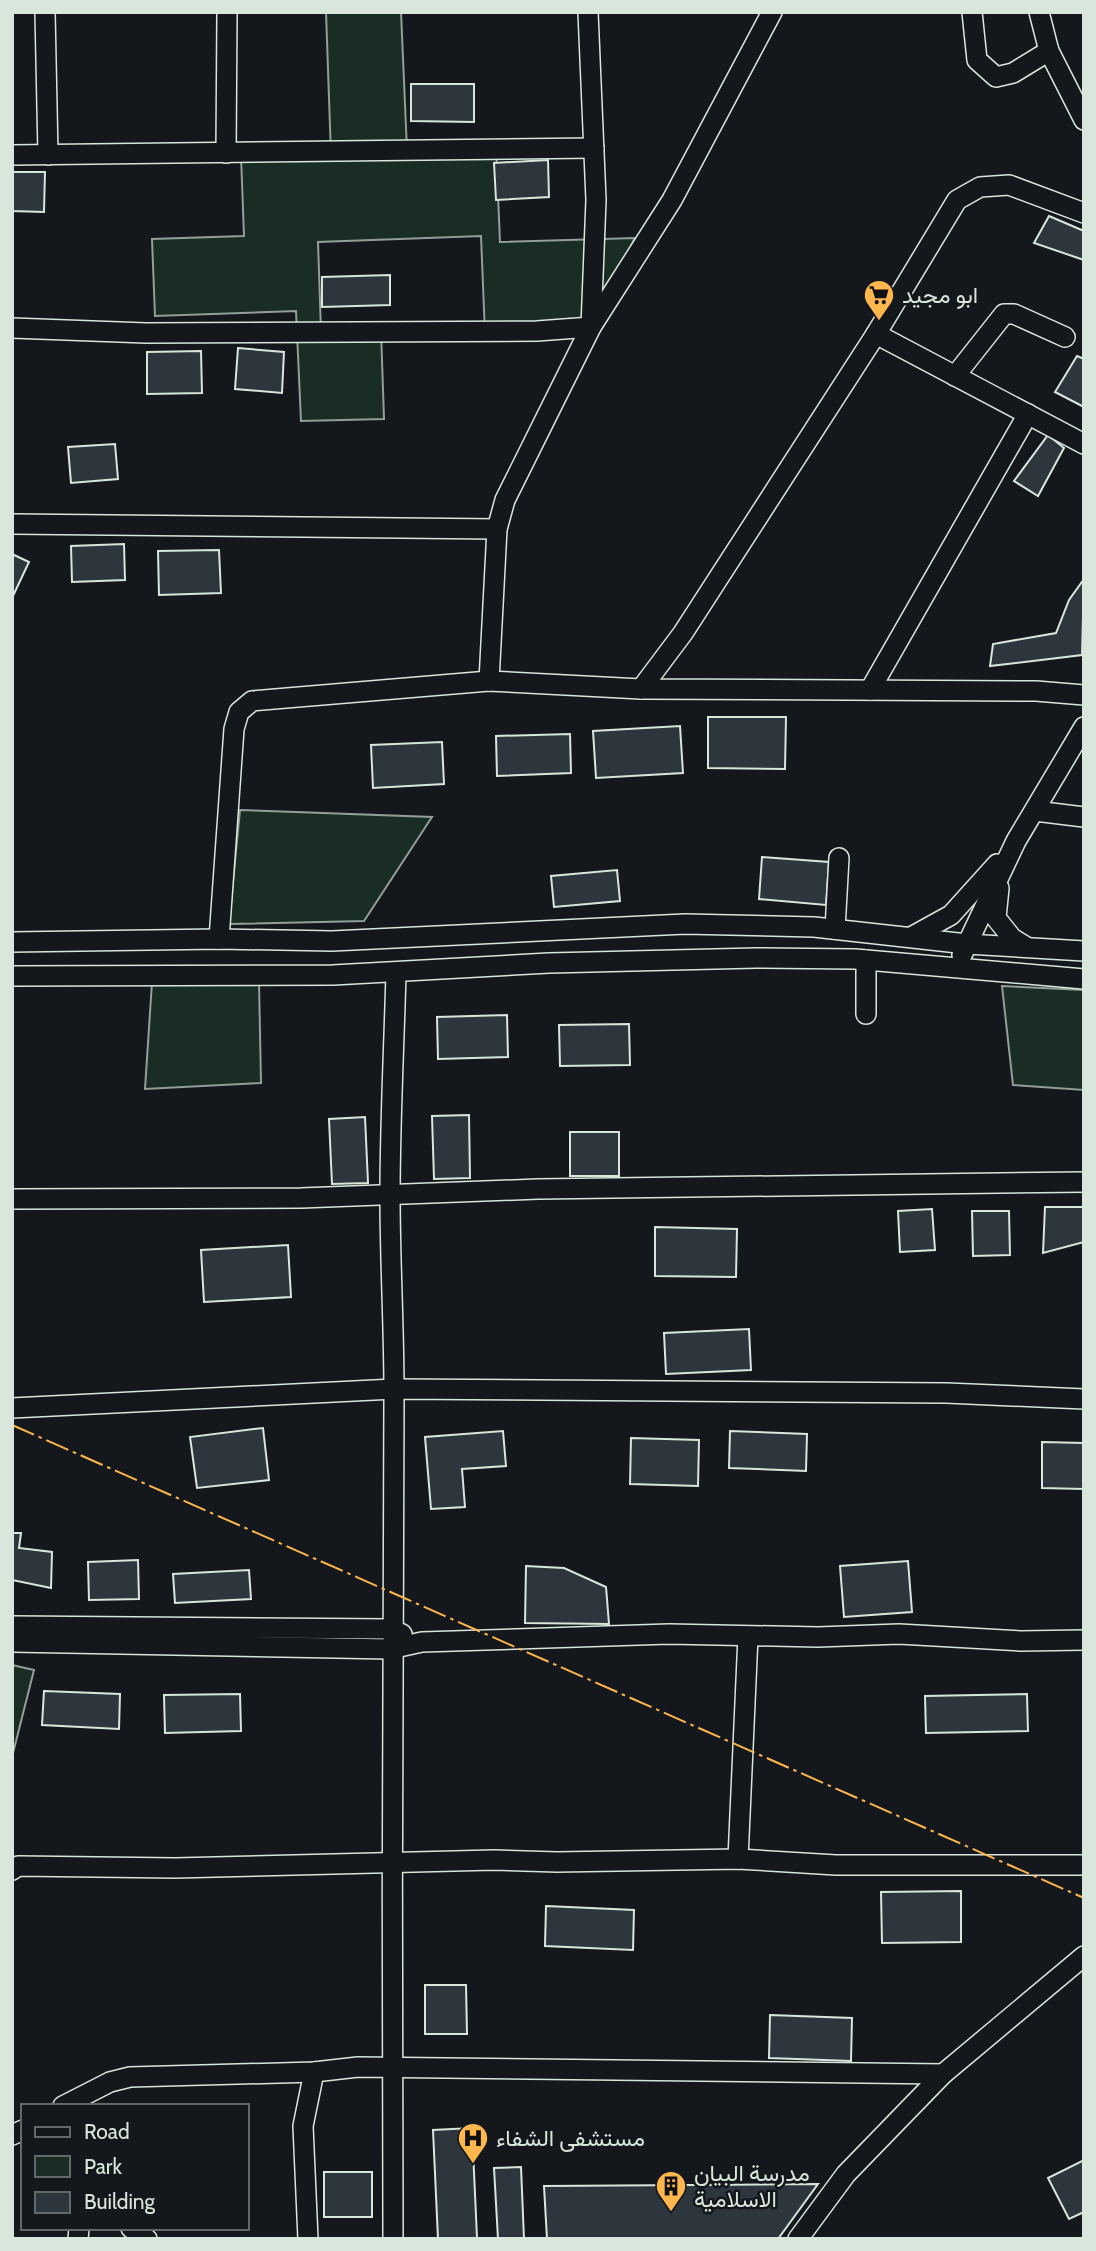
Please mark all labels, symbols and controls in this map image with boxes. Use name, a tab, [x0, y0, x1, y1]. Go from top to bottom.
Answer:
supermarket icon: ابو مجيد	[862, 278, 896, 322]
place label: ابو مجيد	[902, 281, 978, 310]
legend	[21, 2104, 248, 2230]
text: Road	[84, 2119, 130, 2144]
hospital icon: مستشفى الشفاء	[456, 2121, 490, 2165]
place label: مستشفى الشفاء	[496, 2124, 645, 2152]
text: Park	[84, 2154, 122, 2179]
place label: مدرسة البيان الاسلامية	[694, 2159, 810, 2213]
building icon: مدرسة البيان الاسلامية	[654, 2169, 688, 2213]
text: Building	[84, 2189, 156, 2214]

